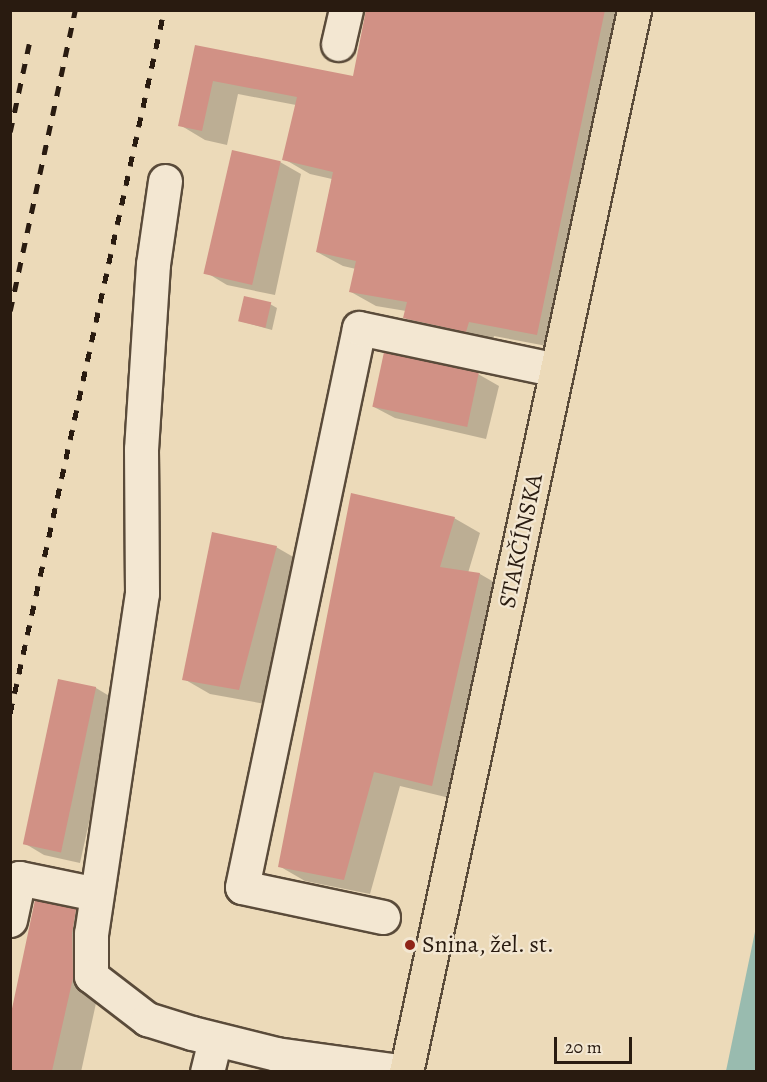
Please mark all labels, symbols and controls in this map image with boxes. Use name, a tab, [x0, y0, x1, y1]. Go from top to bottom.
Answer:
street label: STAKČÍNSKA	[493, 471, 549, 611]
place label: Snina, žel. st.	[422, 931, 555, 959]
marker: Snina, žel. st.	[403, 938, 417, 952]
scale bar	[557, 1025, 635, 1063]
text: 20 m	[565, 1035, 602, 1059]

